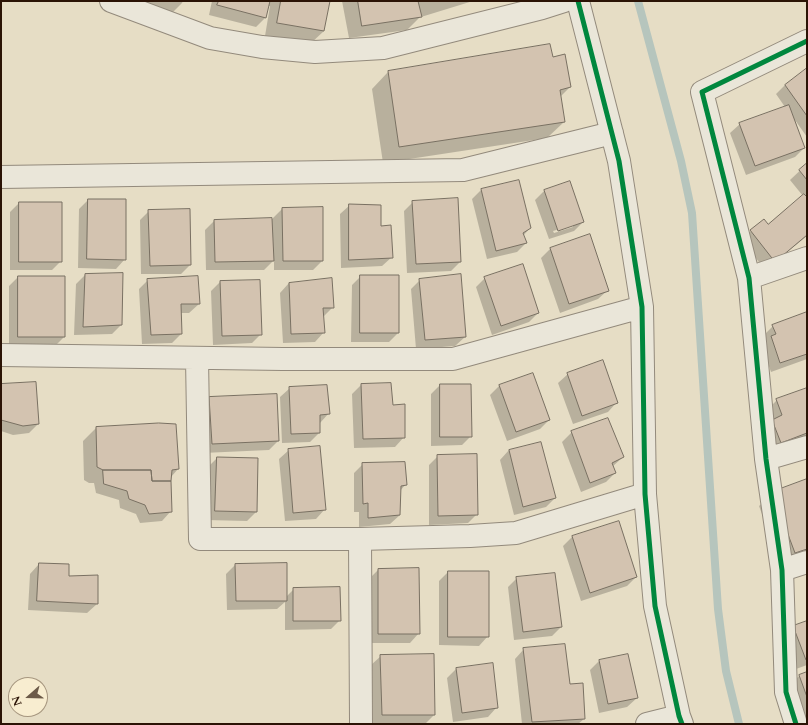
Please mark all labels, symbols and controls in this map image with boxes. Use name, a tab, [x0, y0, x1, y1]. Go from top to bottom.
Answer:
north arrow	[8, 677, 48, 717]
text: N	[9, 694, 26, 708]

